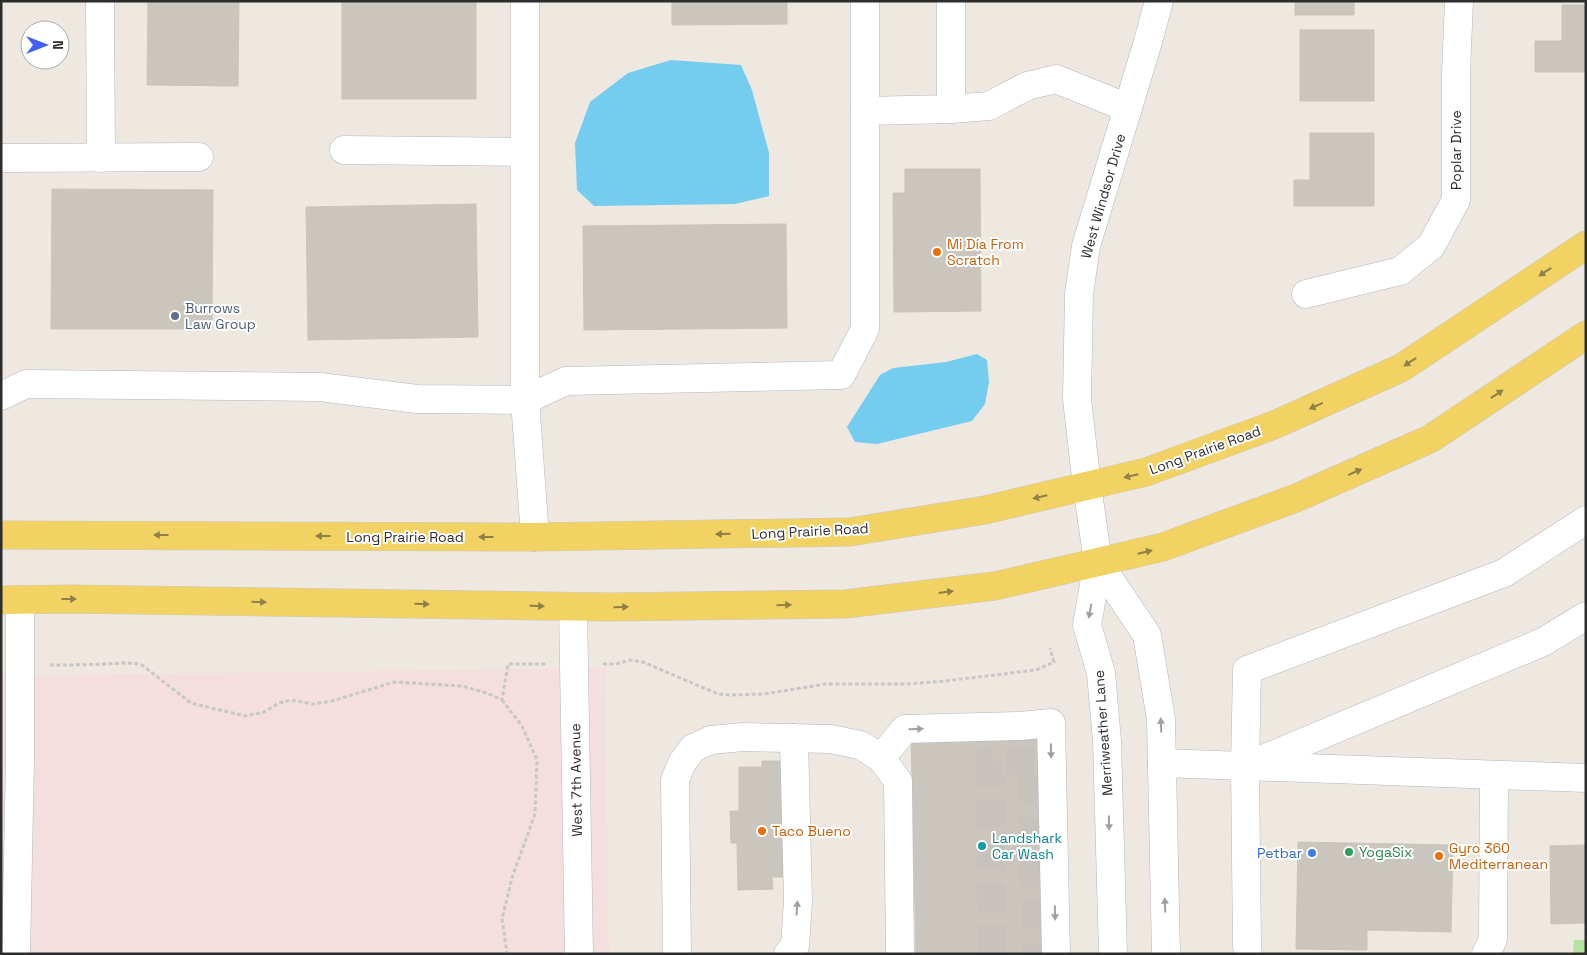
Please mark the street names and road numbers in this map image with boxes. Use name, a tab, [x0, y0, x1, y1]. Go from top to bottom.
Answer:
street label: Poplar Drive	[1447, 110, 1465, 190]
street label: West Windsor Drive	[1077, 131, 1129, 261]
street label: Long Prairie Road	[1147, 421, 1263, 479]
street label: Long Prairie Road	[751, 519, 869, 543]
street label: Long Prairie Road	[346, 528, 464, 546]
street label: Merriweather Lane	[1090, 669, 1116, 797]
street label: West 7th Avenue	[566, 723, 586, 837]

